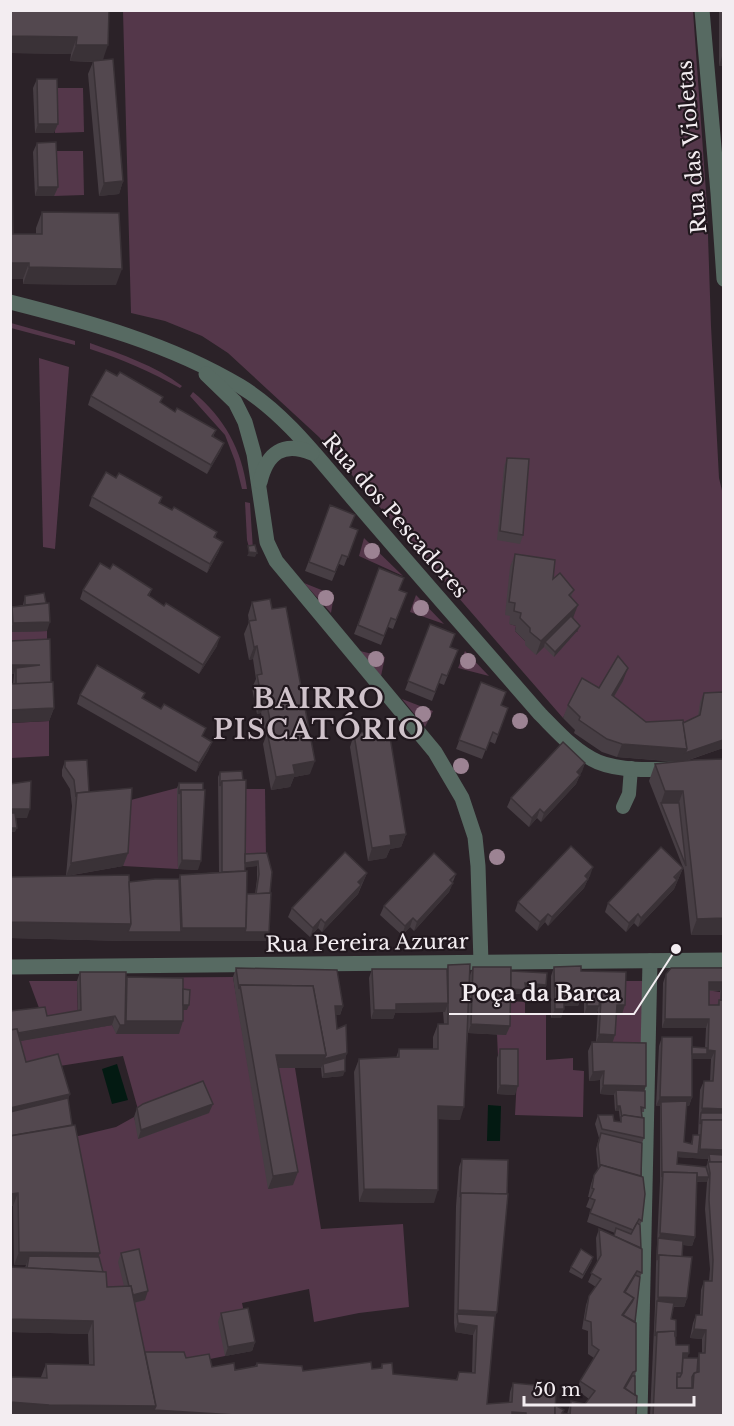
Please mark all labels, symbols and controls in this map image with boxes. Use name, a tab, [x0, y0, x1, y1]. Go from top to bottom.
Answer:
street label: Rua das Violetas	[671, 59, 713, 235]
street label: Rua dos Pescadores	[317, 429, 473, 603]
district label: BAIRRO PISCATÓRIO	[213, 682, 425, 746]
street label: Rua Pereira Azurar	[265, 928, 469, 958]
callout: Poça da Barca	[449, 974, 634, 1014]
text: Poça da Barca	[461, 980, 622, 1007]
scale bar	[524, 1369, 694, 1407]
text: 50 m	[533, 1379, 581, 1401]

